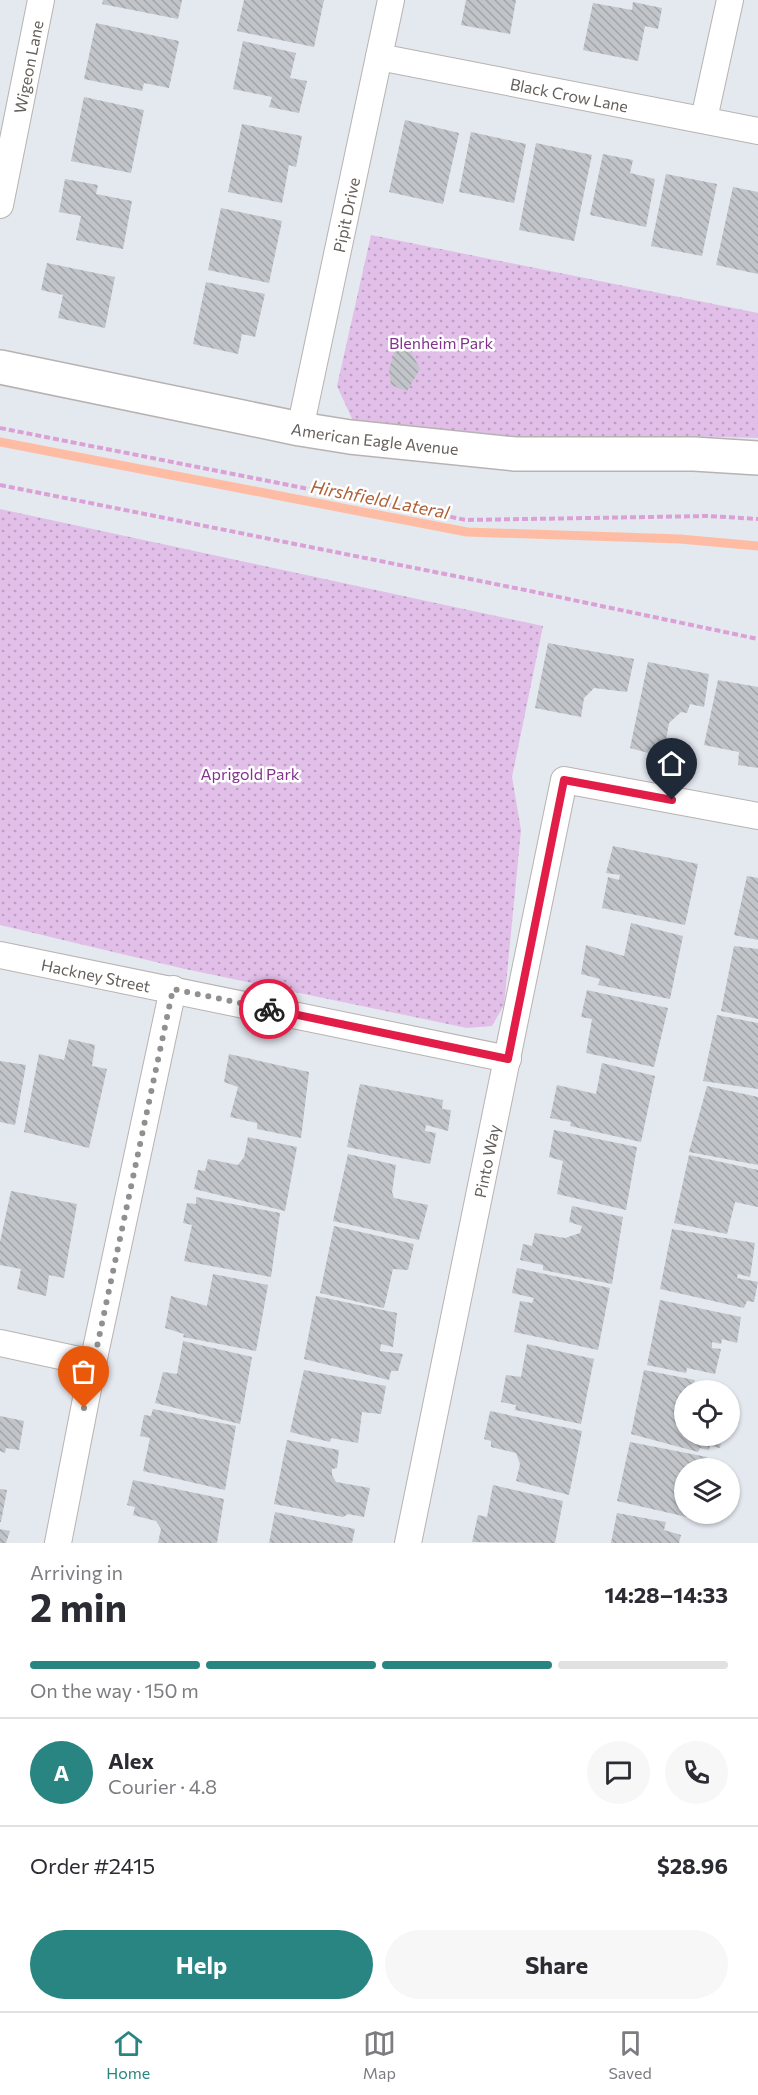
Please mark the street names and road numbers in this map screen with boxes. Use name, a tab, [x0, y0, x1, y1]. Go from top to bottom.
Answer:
street label: Wigeon Lane	[9, 19, 46, 115]
street label: Black Crow Lane	[509, 73, 630, 115]
street label: Pipit Drive	[328, 176, 363, 254]
street label: American Eagle Avenue	[290, 418, 459, 458]
street label: Hackney Street	[40, 954, 153, 995]
street label: Pinto Way	[469, 1123, 503, 1199]

